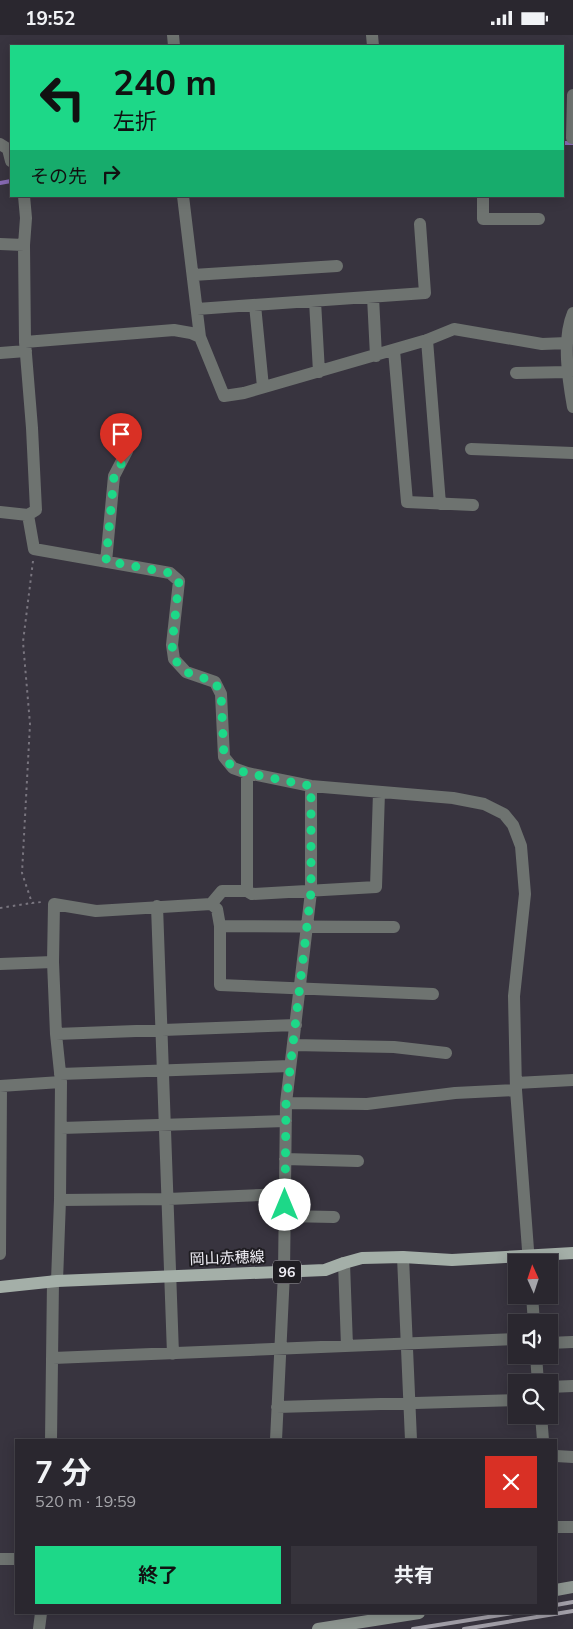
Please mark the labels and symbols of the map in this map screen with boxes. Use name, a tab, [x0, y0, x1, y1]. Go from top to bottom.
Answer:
pin	[100, 413, 142, 464]
position arrow	[258, 1178, 310, 1230]
street label: 岡山赤穂線	[189, 1247, 265, 1268]
north arrow	[508, 1254, 558, 1304]
road number: 96	[273, 1261, 301, 1283]

